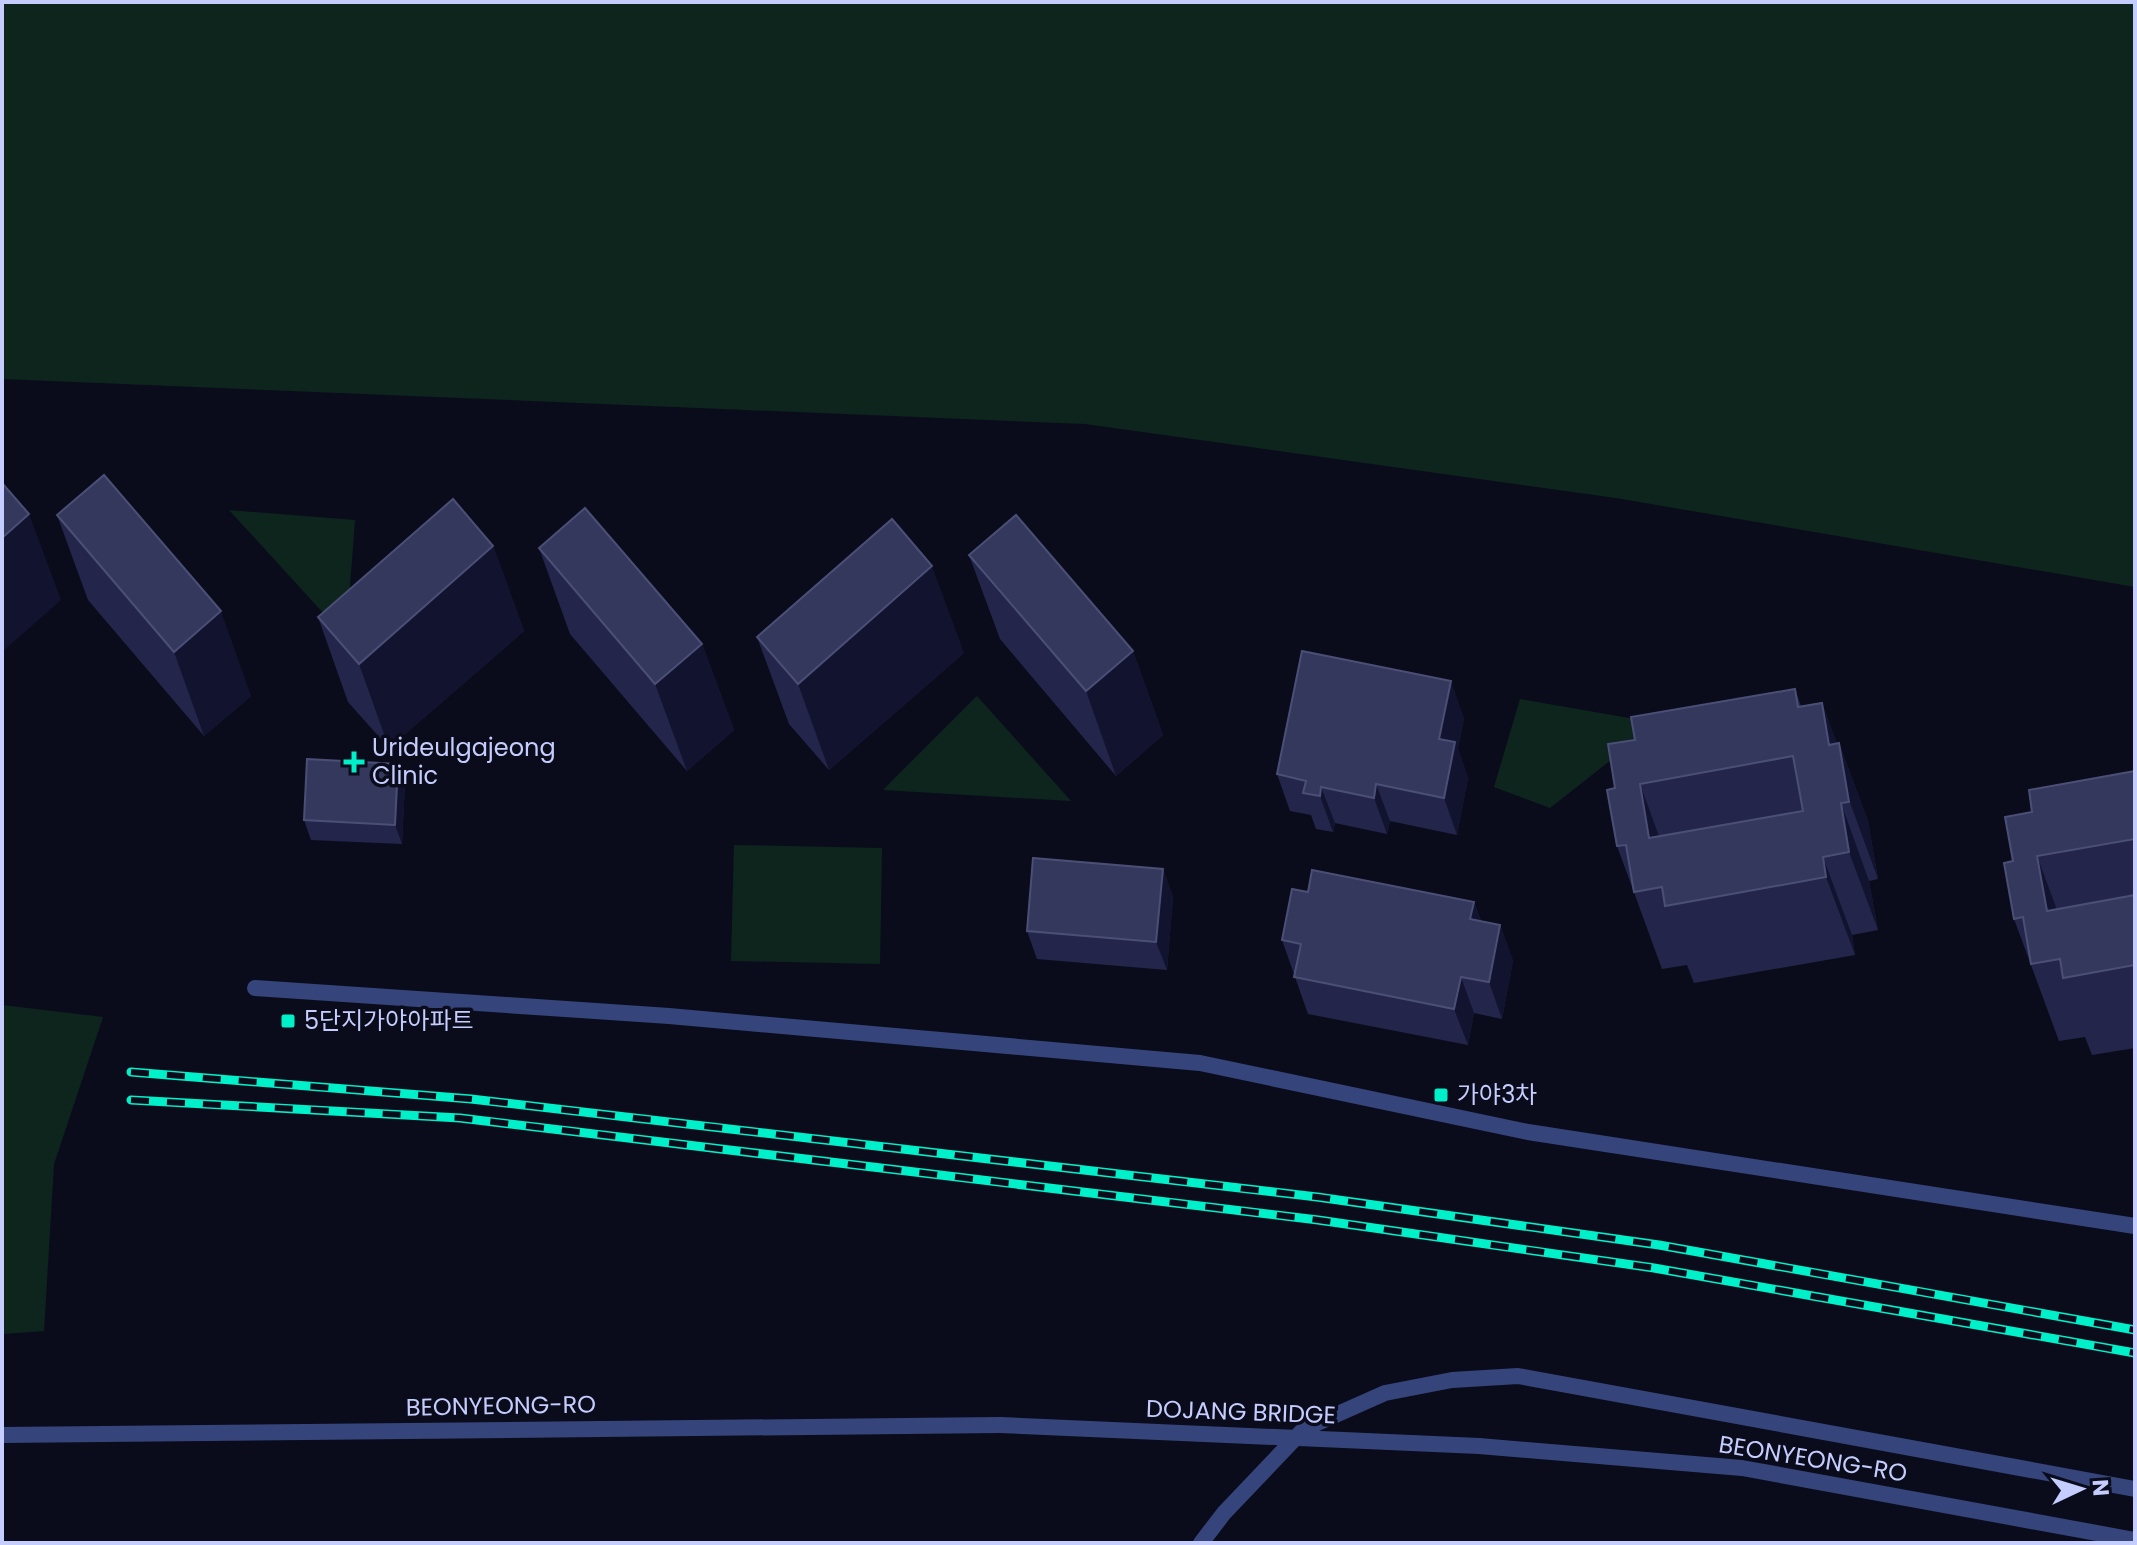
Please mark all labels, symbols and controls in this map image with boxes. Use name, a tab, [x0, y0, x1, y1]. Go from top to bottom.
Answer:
place label: Urideulgajeong Clinic	[372, 731, 556, 792]
marker: Urideulgajeong Clinic	[343, 751, 365, 773]
place label: 5단지가야아파트	[304, 1004, 474, 1037]
marker: 5단지가야아파트	[279, 1012, 297, 1030]
place label: 가야3차	[1457, 1078, 1537, 1111]
marker: 가야3차	[1432, 1086, 1450, 1104]
street label: BEONYEONG-RO	[406, 1387, 596, 1424]
street label: DOJANG BRIDGE	[1146, 1392, 1336, 1431]
street label: BEONYEONG-RO	[1717, 1427, 1910, 1490]
north arrow	[2041, 1449, 2121, 1529]
text: N	[2084, 1478, 2116, 1497]

